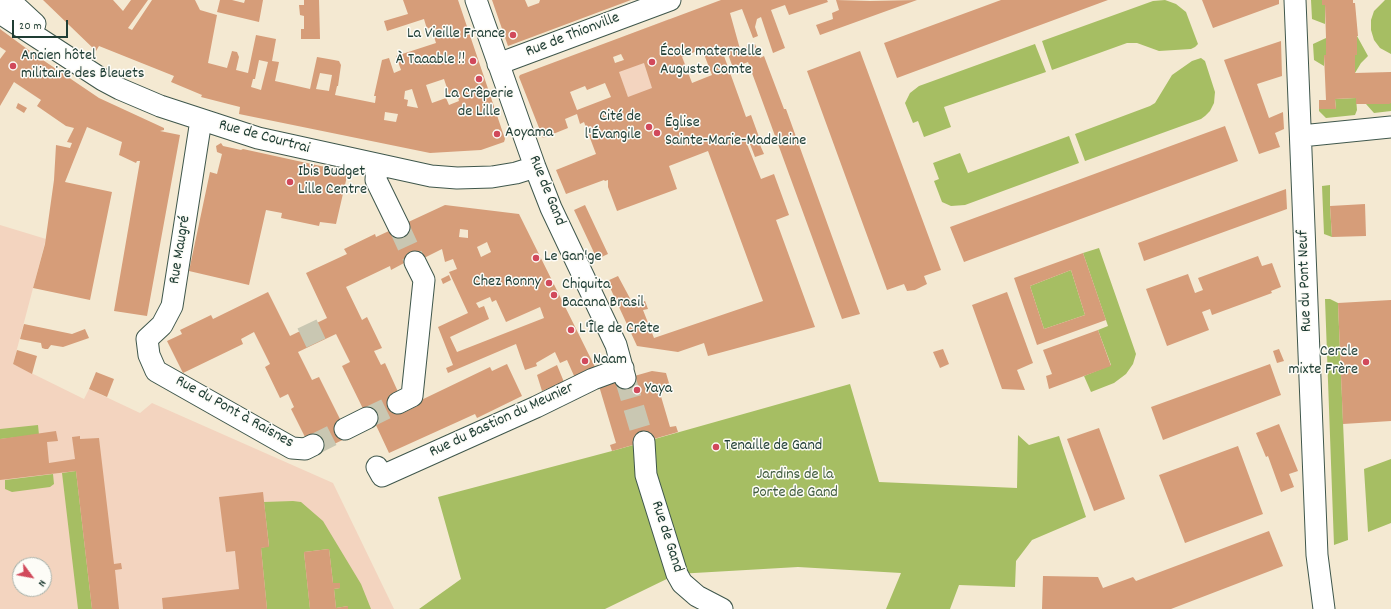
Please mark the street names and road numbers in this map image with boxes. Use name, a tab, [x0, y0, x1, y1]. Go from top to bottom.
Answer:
street label: Rue de Thionville	[523, 9, 623, 63]
street label: Rue de Courtrai	[216, 117, 312, 159]
street label: Rue de Gand	[523, 153, 569, 229]
street label: Rue Maugré	[166, 214, 196, 286]
street label: Rue du Pont Neuf	[1295, 230, 1317, 332]
street label: Rue du Pont à Raisnes	[171, 372, 297, 454]
street label: Rue du Bastion du Meunier	[427, 379, 577, 463]
street label: Rue de Gand	[645, 499, 687, 575]

